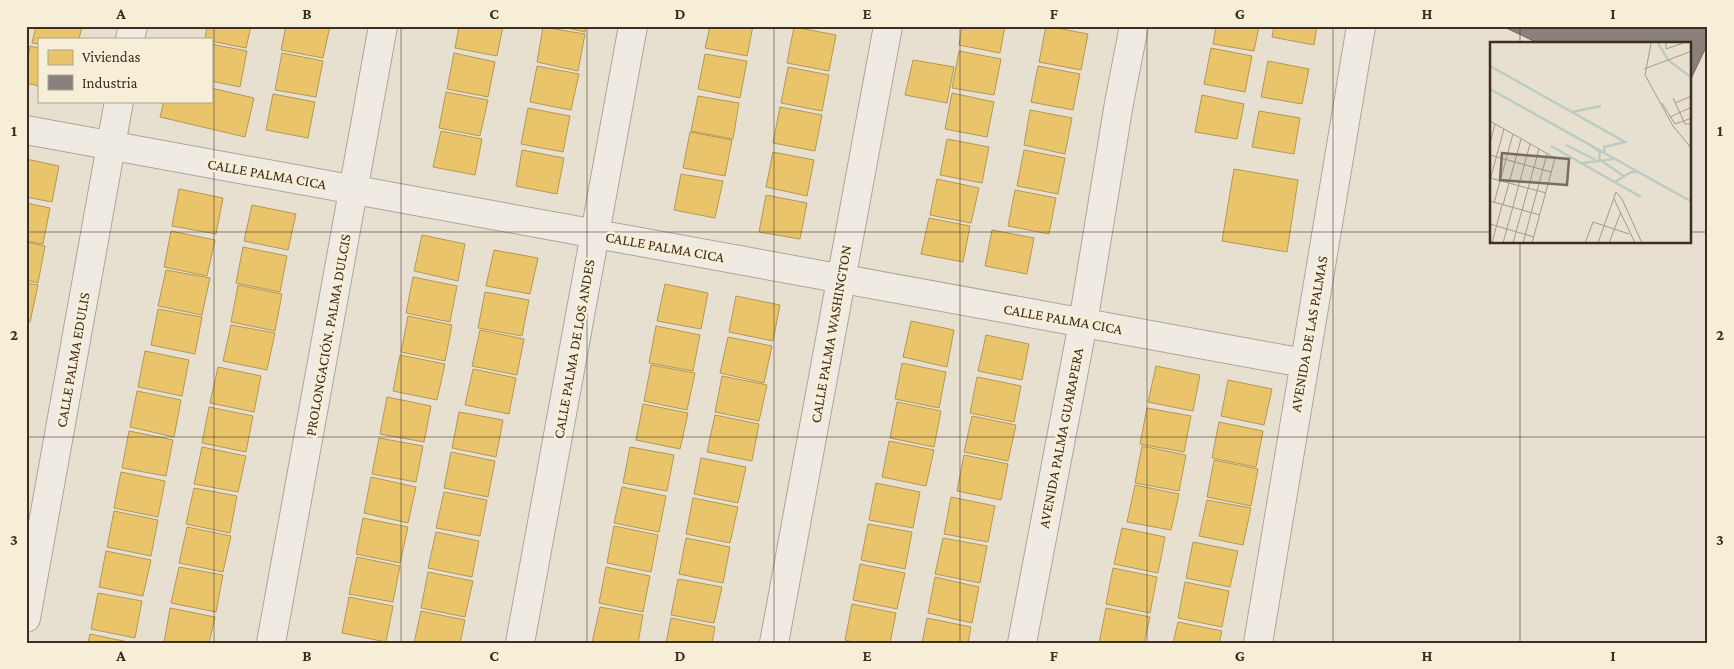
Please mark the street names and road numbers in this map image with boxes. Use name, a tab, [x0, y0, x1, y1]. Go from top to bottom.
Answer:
street label: CALLE PALMA CICA	[206, 156, 328, 192]
street label: CALLE PALMA CICA	[604, 229, 726, 265]
street label: PROLONGACIÓN. PALMA DULCIS	[302, 233, 354, 437]
street label: CALLE PALMA WASHINGTON	[807, 244, 855, 424]
street label: AVENIDA DE LAS PALMAS	[1287, 255, 1331, 413]
street label: CALLE PALMA DE LOS ANDES	[550, 258, 598, 440]
street label: CALLE PALMA EDULIS	[53, 291, 93, 429]
street label: CALLE PALMA CICA	[1002, 301, 1124, 337]
street label: AVENIDA PALMA GUARAPERA	[1036, 346, 1086, 530]

